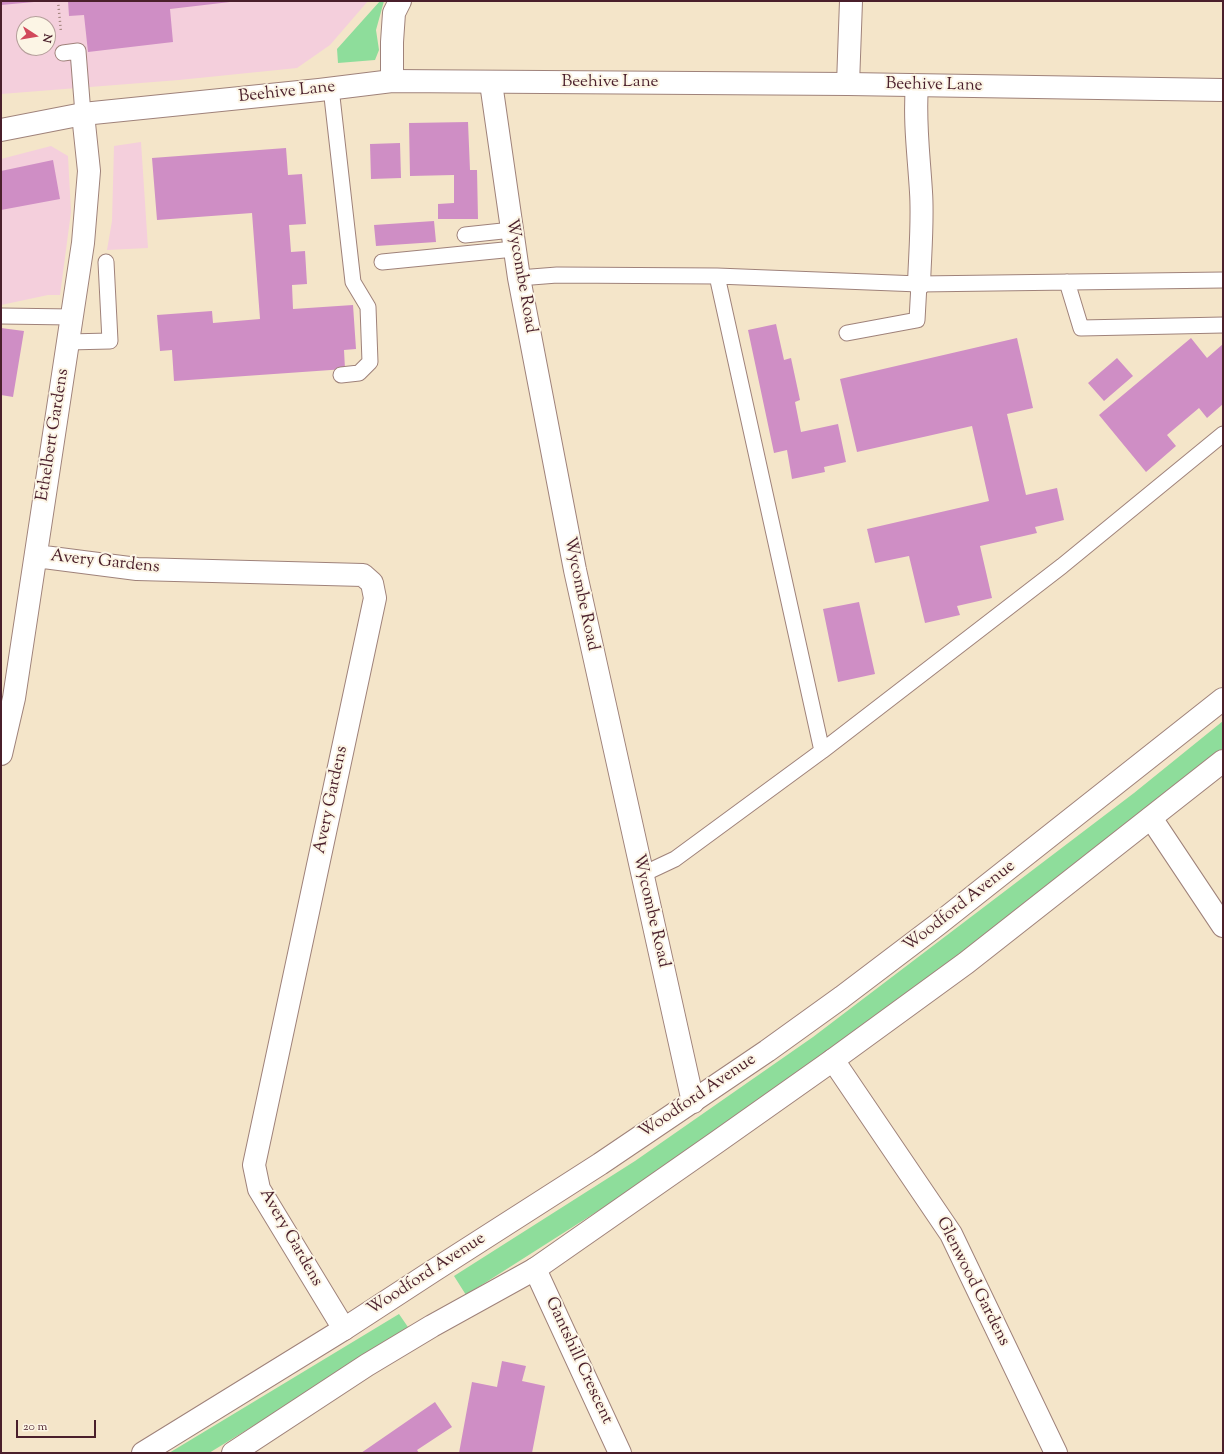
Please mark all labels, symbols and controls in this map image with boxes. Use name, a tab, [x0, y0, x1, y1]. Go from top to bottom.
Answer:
north arrow	[16, 16, 56, 56]
text: N	[38, 32, 55, 44]
street label: Beehive Lane	[561, 73, 659, 93]
street label: Beehive Lane	[885, 75, 983, 97]
street label: Beehive Lane	[238, 78, 336, 108]
street label: Wycombe Road	[500, 217, 540, 335]
street label: Ethelbert Gardens	[33, 367, 75, 503]
street label: Wycombe Road	[558, 535, 602, 653]
street label: Avery Gardens	[49, 547, 161, 579]
street label: Avery Gardens	[311, 744, 353, 856]
street label: Wycombe Road	[627, 852, 673, 970]
street label: Woodford Avenue	[900, 857, 1020, 957]
street label: Woodford Avenue	[636, 1050, 760, 1144]
street label: Avery Gardens	[254, 1185, 326, 1291]
street label: Glenwood Gardens	[931, 1214, 1013, 1350]
street label: Woodford Avenue	[364, 1229, 490, 1321]
street label: Gantshill Crescent	[540, 1294, 616, 1428]
scale bar	[18, 1412, 98, 1438]
text: 20 m	[23, 1418, 47, 1436]

